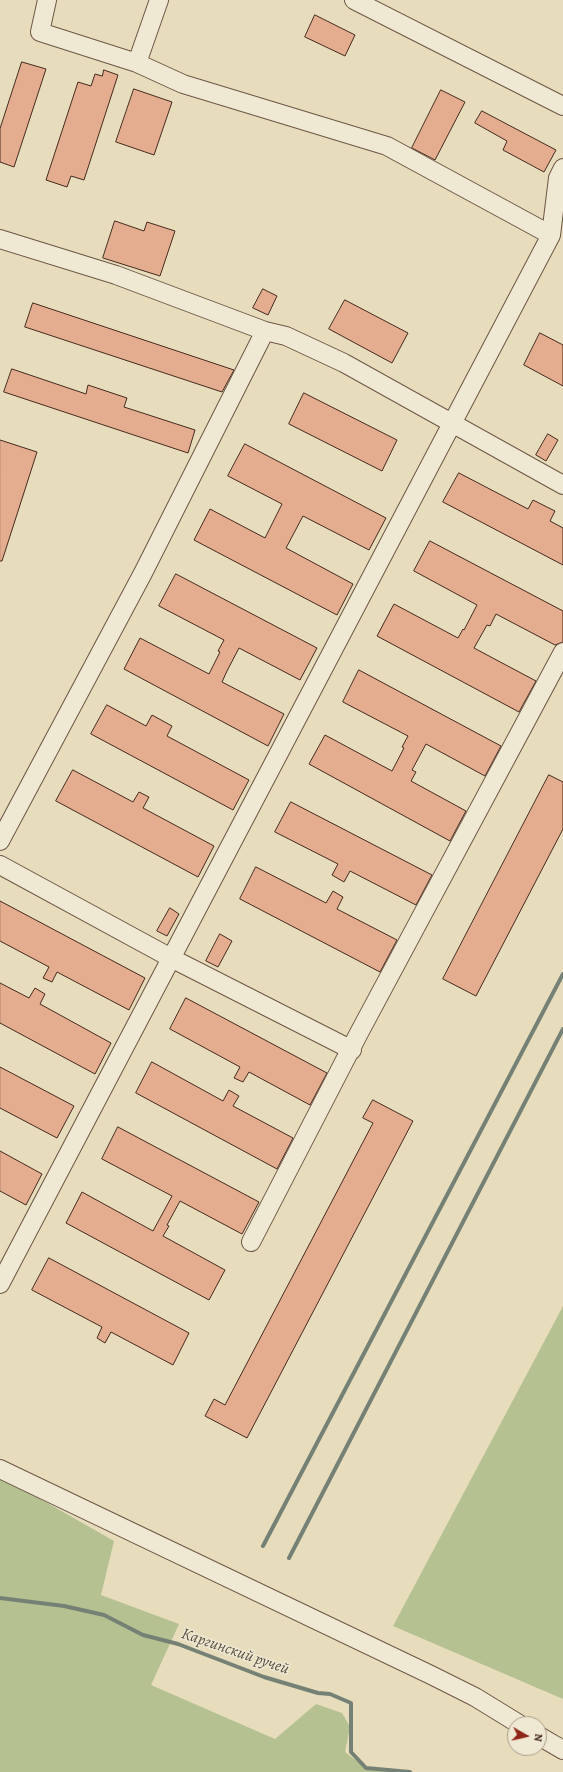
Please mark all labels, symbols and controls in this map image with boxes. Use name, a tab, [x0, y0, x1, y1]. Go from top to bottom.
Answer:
water label: Каргинский ручей	[179, 1625, 291, 1679]
north arrow	[507, 1716, 547, 1756]
text: N	[530, 1733, 546, 1743]

